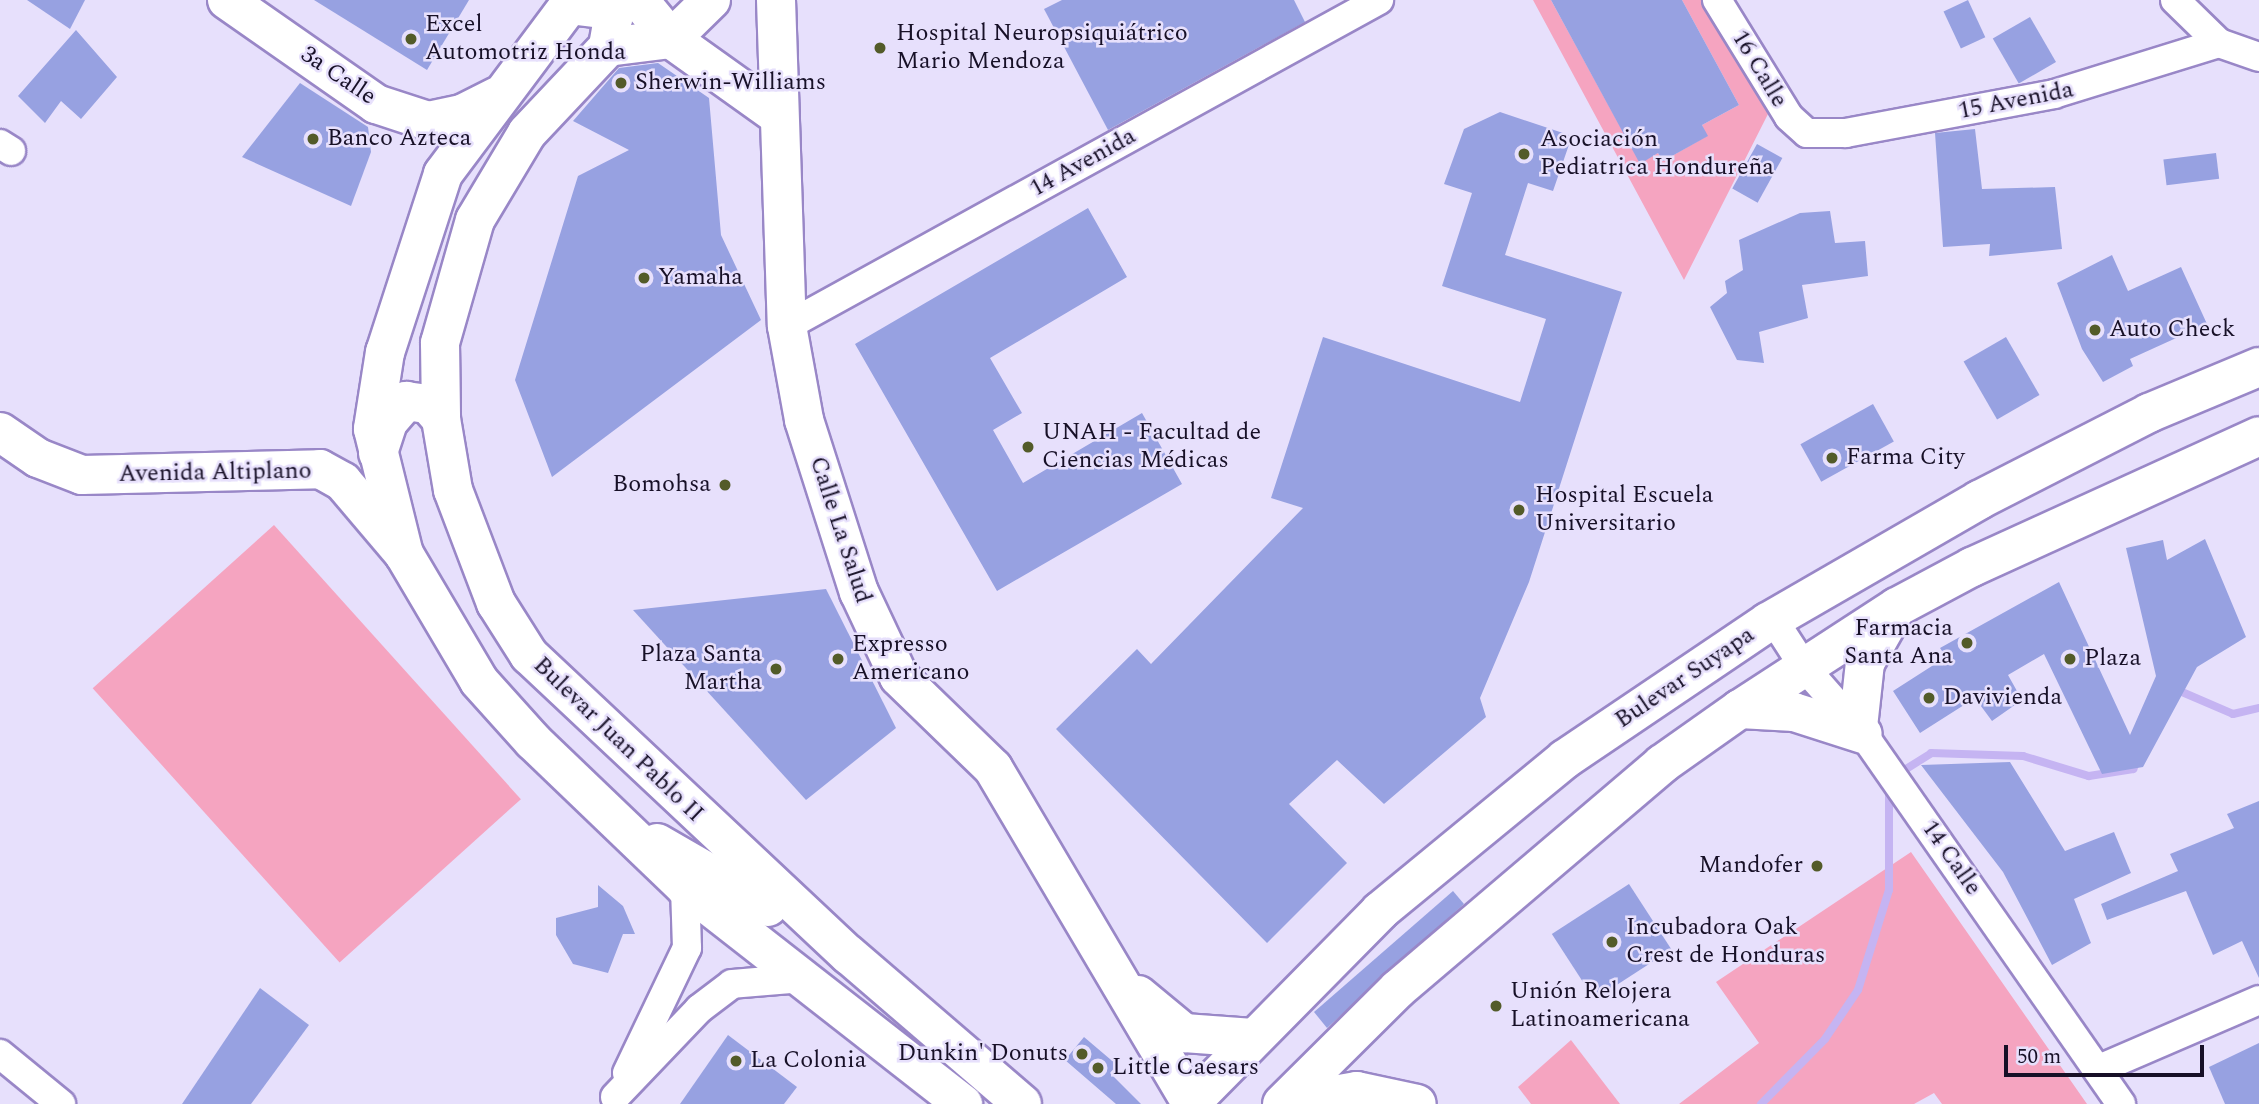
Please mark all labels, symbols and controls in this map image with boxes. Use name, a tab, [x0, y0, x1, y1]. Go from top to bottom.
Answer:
place label: Excel Automotriz Honda	[425, 11, 626, 67]
place label: Hospital Neuropsiquiátrico Mario Mendoza	[896, 20, 1188, 76]
street label: 16 Calle	[1725, 25, 1793, 113]
marker: Excel Automotriz Honda	[403, 31, 419, 47]
marker: Hospital Neuropsiquiátrico Mario Mendoza	[870, 38, 890, 58]
street label: 3a Calle	[295, 40, 381, 112]
place label: Sherwin-Williams	[635, 69, 826, 97]
marker: Sherwin-Williams	[613, 75, 629, 91]
street label: 15 Avenida	[1956, 76, 2076, 126]
street label: 14 Avenida	[1025, 122, 1141, 204]
place label: Banco Azteca	[327, 125, 471, 153]
place label: Asociación Pediatrica Hondureña	[1540, 126, 1774, 182]
marker: Banco Azteca	[305, 131, 321, 147]
marker: Asociación Pediatrica Hondureña	[1514, 144, 1534, 164]
place label: Yamaha	[658, 264, 743, 292]
marker: Yamaha	[636, 270, 652, 286]
place label: Auto Check	[2109, 316, 2235, 344]
marker: Auto Check	[2087, 322, 2103, 338]
place label: UNAH - Facultad de Ciencias Médicas	[1042, 419, 1261, 475]
marker: UNAH - Facultad de Ciencias Médicas	[1020, 439, 1036, 455]
place label: Farma City	[1846, 444, 1965, 472]
marker: Farma City	[1824, 450, 1840, 466]
street label: Calle La Salud	[803, 453, 877, 607]
street label: Avenida Altiplano	[118, 457, 312, 489]
place label: Bomohsa	[612, 471, 711, 499]
marker: Bomohsa	[717, 477, 733, 493]
place label: Hospital Escuela Universitario	[1535, 482, 1713, 538]
marker: Hospital Escuela Universitario	[1509, 500, 1529, 520]
place label: Farmacia Santa Ana	[1844, 615, 1953, 671]
street label: Bulevar Suyapa	[1610, 621, 1760, 735]
place label: Expresso Americano	[852, 631, 969, 687]
marker: Farmacia Santa Ana	[1959, 635, 1975, 651]
place label: Plaza Santa Martha	[640, 641, 762, 697]
place label: Plaza	[2084, 645, 2141, 673]
street label: Bulevar Juan Pablo II	[527, 651, 709, 829]
marker: Expresso Americano	[830, 651, 846, 667]
marker: Plaza	[2062, 651, 2078, 667]
marker: Plaza Santa Martha	[768, 661, 784, 677]
place label: Davivienda	[1943, 684, 2062, 712]
marker: Davivienda	[1921, 690, 1937, 706]
street label: 14 Calle	[1915, 815, 1987, 901]
place label: Mandofer	[1699, 852, 1803, 880]
marker: Mandofer	[1809, 858, 1825, 874]
place label: Incubadora Oak Crest de Honduras	[1626, 914, 1825, 970]
marker: Incubadora Oak Crest de Honduras	[1604, 934, 1620, 950]
place label: Unión Relojera Latinoamericana	[1510, 978, 1690, 1034]
marker: Unión Relojera Latinoamericana	[1488, 998, 1504, 1014]
scale bar	[2007, 1030, 2206, 1074]
place label: Dunkin' Donuts	[898, 1040, 1068, 1068]
text: 50 m	[2017, 1041, 2061, 1073]
marker: Dunkin' Donuts	[1074, 1046, 1090, 1062]
place label: La Colonia	[750, 1047, 866, 1075]
marker: La Colonia	[728, 1053, 744, 1069]
place label: Little Caesars	[1112, 1054, 1259, 1082]
marker: Little Caesars	[1090, 1060, 1106, 1076]

